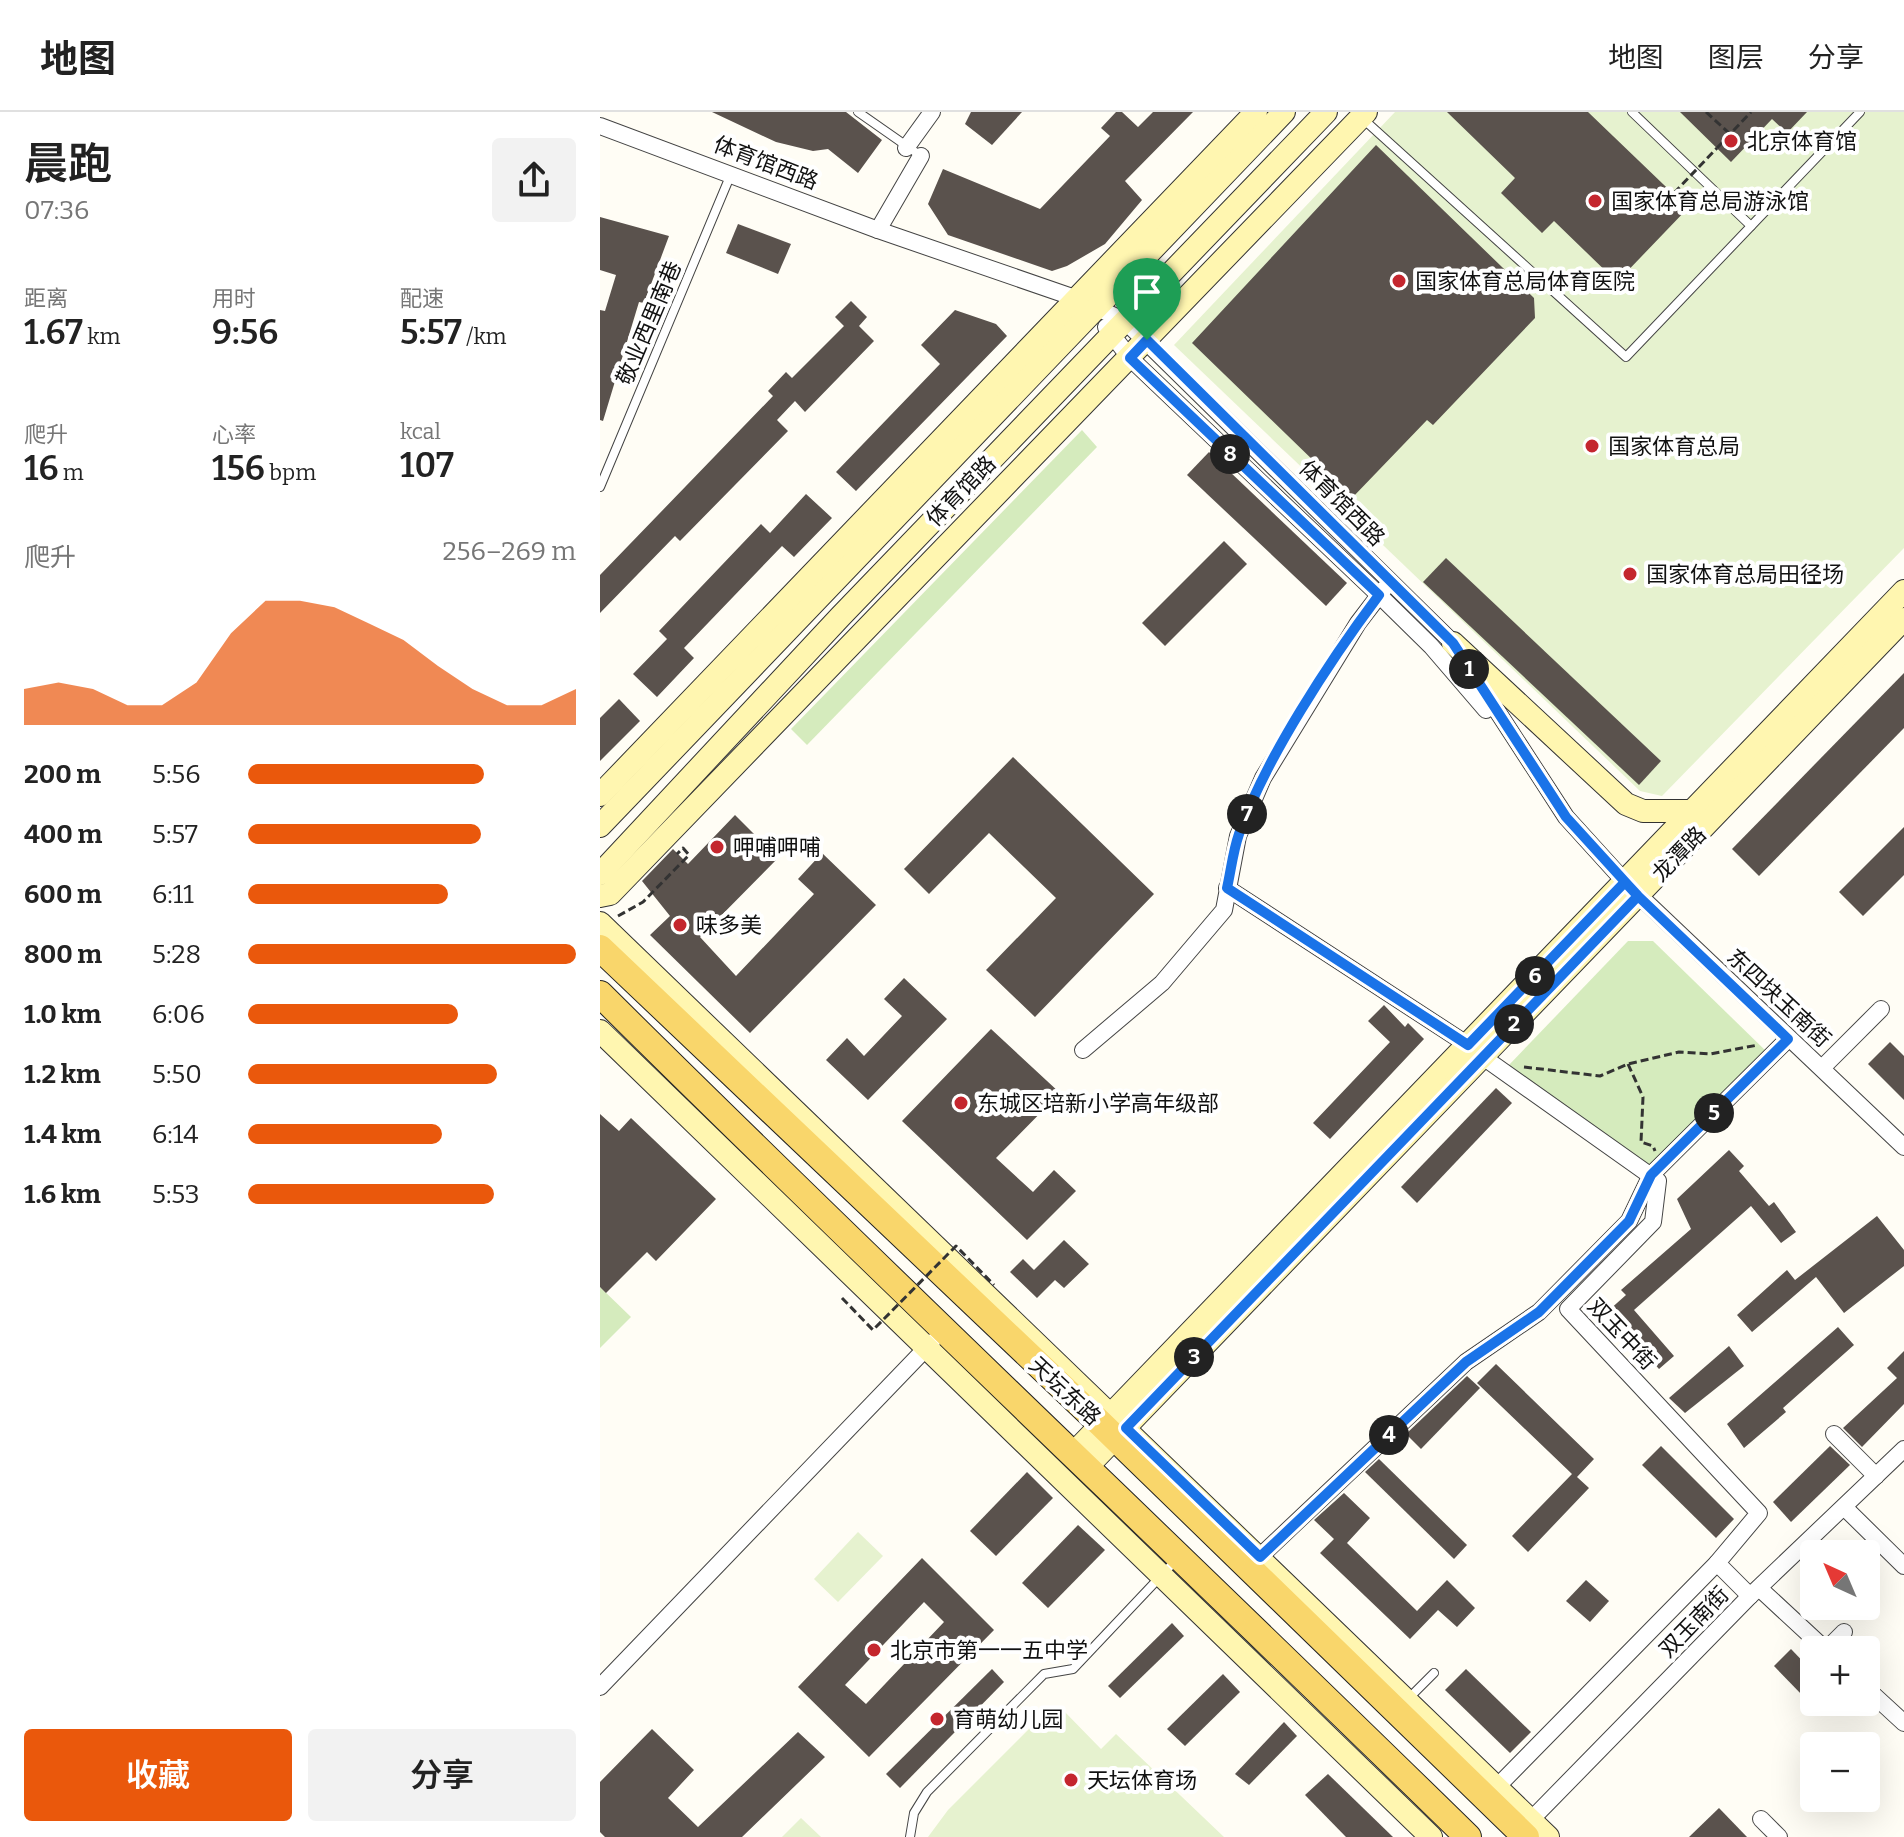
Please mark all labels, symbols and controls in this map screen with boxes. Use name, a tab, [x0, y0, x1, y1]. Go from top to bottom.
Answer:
text: 地图	[40, 36, 116, 82]
text: 地图	[1608, 41, 1664, 74]
text: 图层	[1708, 41, 1764, 74]
text: 分享	[1808, 41, 1864, 74]
place label: 北京体育馆	[1747, 128, 1857, 155]
street label: 体育馆西路	[710, 131, 822, 195]
marker: 北京体育馆	[1722, 132, 1740, 150]
text: 晨跑	[24, 138, 112, 191]
button: share	[492, 138, 576, 222]
place label: 国家体育总局游泳馆	[1611, 188, 1809, 215]
marker: 国家体育总局游泳馆	[1586, 192, 1604, 210]
text: 07:36	[24, 195, 89, 226]
street label: 敬业西里南巷	[611, 257, 687, 389]
pin	[1113, 258, 1181, 340]
place label: 国家体育总局体育医院	[1415, 268, 1635, 295]
icon: arrive	[1125, 270, 1169, 314]
marker: 国家体育总局体育医院	[1390, 272, 1408, 290]
text: 距离	[24, 285, 68, 312]
text: 用时	[212, 285, 256, 312]
text: 配速	[400, 285, 444, 312]
text: 1.67	[24, 312, 83, 353]
text: 9:56	[212, 312, 278, 353]
text: 5:57	[400, 312, 462, 353]
text: km	[83, 323, 120, 350]
text: /km	[462, 323, 507, 350]
text: kcal	[400, 418, 441, 445]
text: 爬升	[24, 421, 68, 448]
text: 心率	[212, 421, 256, 448]
place label: 国家体育总局	[1608, 433, 1740, 460]
pin: 8	[1210, 434, 1250, 474]
marker: 国家体育总局	[1583, 437, 1601, 455]
text: 8	[1223, 440, 1237, 467]
text: 107	[400, 445, 454, 486]
text: 16	[24, 448, 58, 489]
text: 156	[212, 448, 265, 489]
street label: 体育馆路	[921, 450, 1001, 532]
street label: 体育馆西路	[1294, 455, 1390, 551]
text: m	[58, 459, 84, 486]
text: bpm	[265, 459, 316, 486]
text: 256–269 m	[442, 536, 576, 567]
text: 爬升	[24, 542, 76, 573]
place label: 国家体育总局田径场	[1646, 561, 1844, 588]
marker: 国家体育总局田径场	[1621, 565, 1639, 583]
pin: 1	[1449, 649, 1489, 689]
text: 1	[1464, 655, 1474, 682]
text: 200 m	[24, 759, 101, 790]
text: 5:56	[152, 759, 201, 790]
pin: 7	[1227, 794, 1267, 834]
text: 7	[1241, 800, 1253, 827]
text: 400 m	[24, 819, 102, 850]
text: 5:57	[152, 819, 198, 850]
street label: 龙潭路	[1646, 821, 1712, 887]
place label: 呷哺呷哺	[733, 834, 821, 861]
marker: 呷哺呷哺	[708, 838, 726, 856]
text: 600 m	[24, 879, 102, 910]
text: 6:11	[152, 879, 194, 910]
place label: 味多美	[696, 912, 762, 939]
marker: 味多美	[671, 916, 689, 934]
text: 800 m	[24, 939, 102, 970]
text: 5:28	[152, 939, 201, 970]
street label: 东四块玉南街	[1722, 943, 1836, 1053]
pin: 6	[1515, 956, 1555, 996]
text: 6	[1528, 962, 1542, 989]
text: 1.0 km	[24, 999, 101, 1030]
text: 6:06	[152, 999, 205, 1030]
pin: 2	[1494, 1004, 1534, 1044]
text: 2	[1508, 1010, 1520, 1037]
text: 1.2 km	[24, 1059, 101, 1090]
text: 5:50	[152, 1059, 202, 1090]
place label: 东城区培新小学高年级部	[977, 1090, 1219, 1117]
pin: 5	[1694, 1093, 1734, 1133]
marker: 东城区培新小学高年级部	[952, 1094, 970, 1112]
text: 5	[1708, 1099, 1720, 1126]
text: 1.4 km	[24, 1119, 101, 1150]
text: 6:14	[152, 1119, 199, 1150]
text: 1.6 km	[24, 1179, 101, 1210]
text: 5:53	[152, 1179, 199, 1210]
street label: 双玉中街	[1582, 1293, 1662, 1375]
pin: 3	[1174, 1337, 1214, 1377]
text: 3	[1188, 1343, 1200, 1370]
street label: 天坛东路	[1024, 1351, 1106, 1431]
pin: 4	[1369, 1415, 1409, 1455]
text: 4	[1382, 1421, 1396, 1448]
north arrow	[1800, 1540, 1880, 1620]
map controls	[1800, 1540, 1880, 1812]
street label: 双玉南街	[1654, 1581, 1734, 1663]
button: +	[1800, 1636, 1880, 1716]
place label: 北京市第一一五中学	[890, 1637, 1088, 1664]
marker: 北京市第一一五中学	[865, 1641, 883, 1659]
place label: 育萌幼儿园	[953, 1706, 1063, 1733]
marker: 育萌幼儿园	[928, 1710, 946, 1728]
button: 收藏	[24, 1729, 292, 1821]
button: 分享	[308, 1729, 576, 1821]
button: −	[1800, 1732, 1880, 1812]
place label: 天坛体育场	[1087, 1767, 1197, 1794]
marker: 天坛体育场	[1062, 1771, 1080, 1789]

